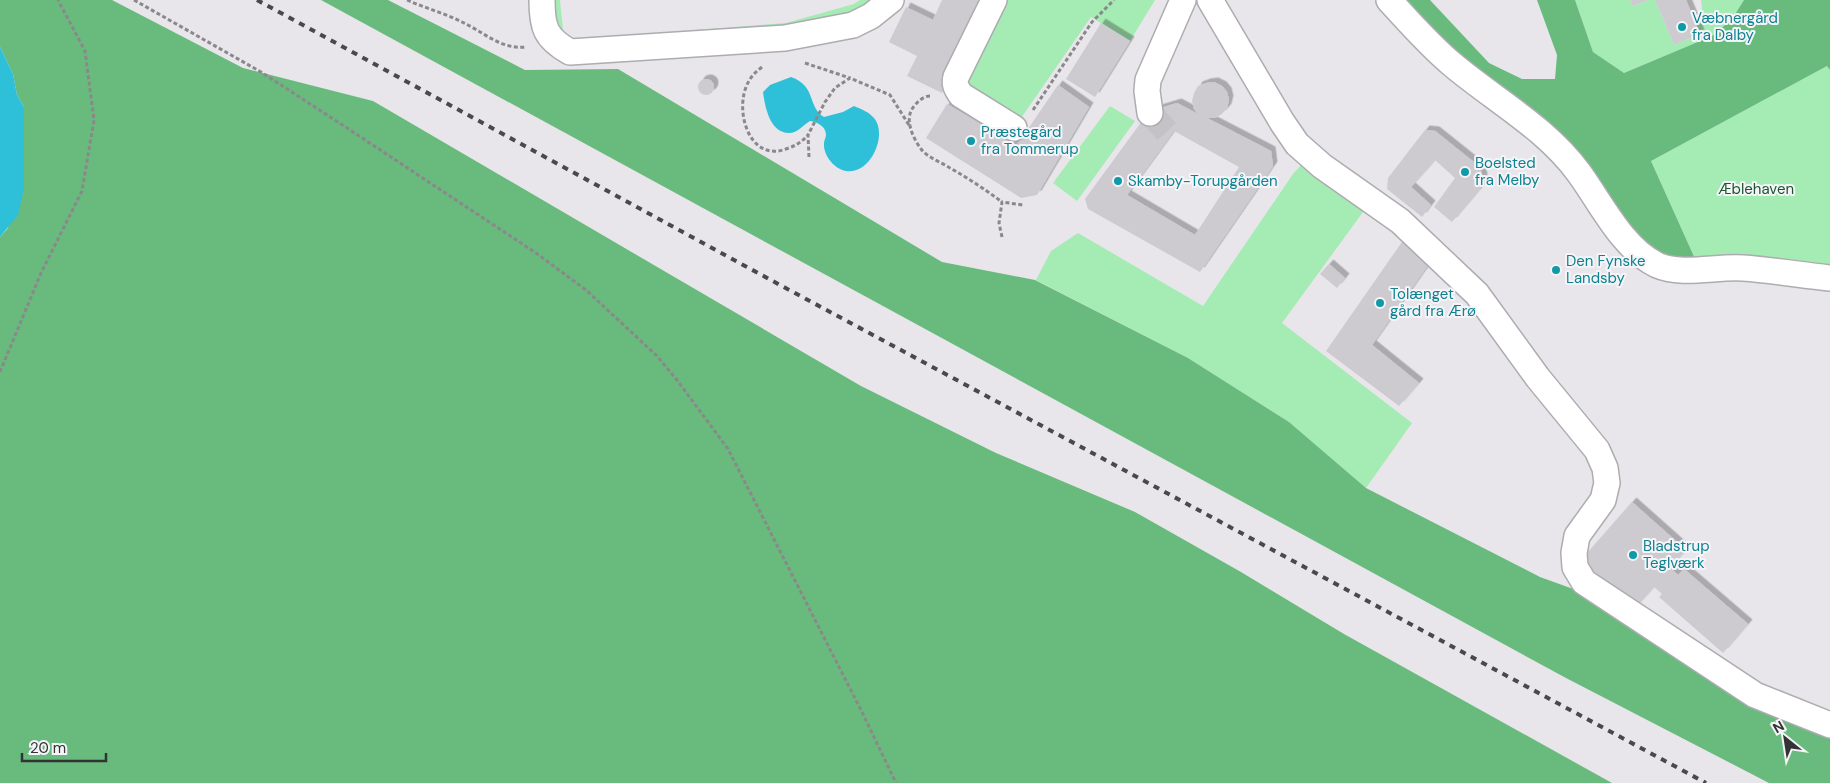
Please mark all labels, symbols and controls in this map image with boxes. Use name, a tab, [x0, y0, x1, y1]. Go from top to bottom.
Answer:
place label: Væbnergård fra Dalby	[1692, 8, 1778, 45]
marker: Væbnergård fra Dalby	[1676, 21, 1688, 33]
place label: Præstegård fra Tommerup	[981, 122, 1079, 159]
marker: Præstegård fra Tommerup	[965, 135, 977, 147]
place label: Boelsted fra Melby	[1475, 153, 1540, 190]
marker: Boelsted fra Melby	[1459, 166, 1471, 178]
place label: Skamby-Torupgården	[1128, 171, 1278, 191]
marker: Skamby-Torupgården	[1112, 175, 1124, 187]
park label: Æblehaven	[1718, 179, 1794, 199]
place label: Den Fynske Landsby	[1566, 251, 1646, 288]
marker: Den Fynske Landsby	[1550, 264, 1562, 276]
place label: Tolænget gård fra Ærø	[1390, 284, 1476, 321]
marker: Tolænget gård fra Ærø	[1374, 297, 1386, 309]
place label: Bladstrup Teglværk	[1643, 536, 1710, 573]
marker: Bladstrup Teglværk	[1627, 549, 1639, 561]
north arrow	[1760, 713, 1810, 763]
text: N	[1770, 716, 1787, 737]
scale bar	[22, 730, 106, 762]
text: 20 m	[30, 738, 66, 758]

